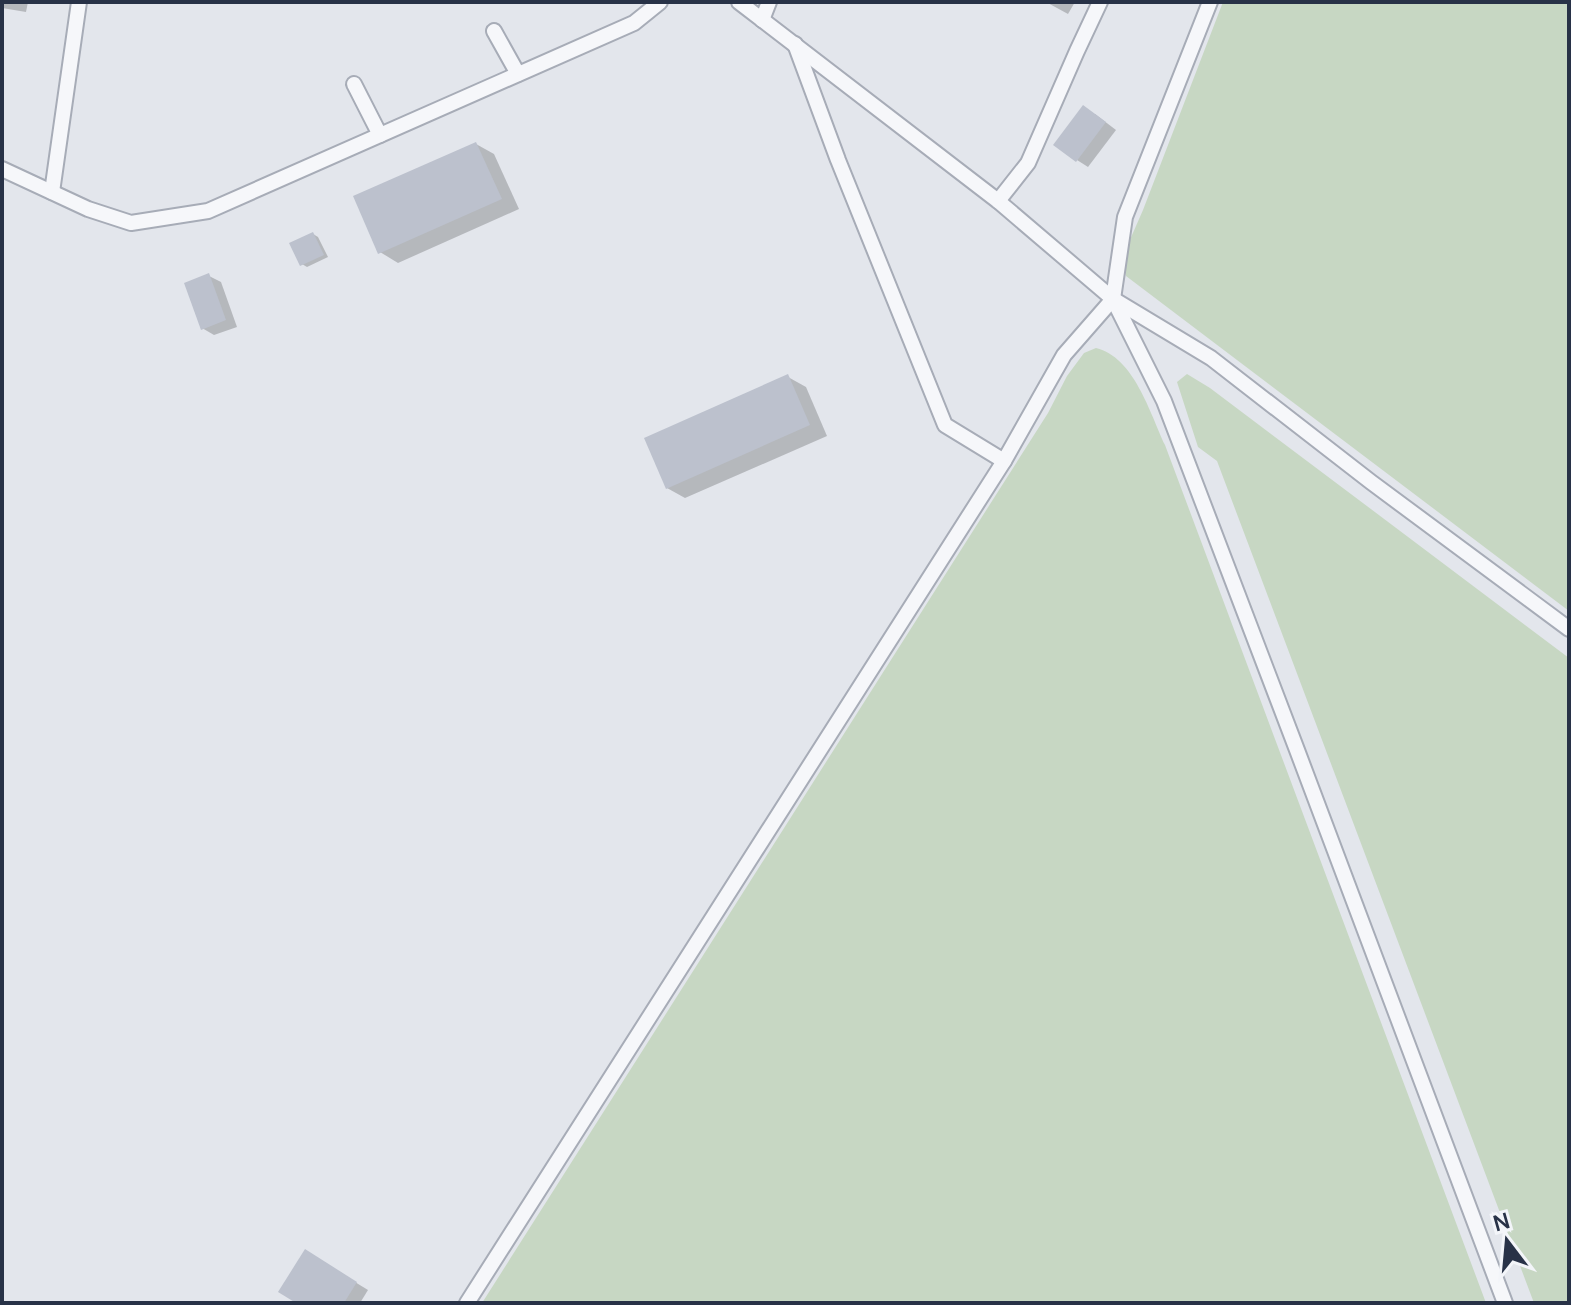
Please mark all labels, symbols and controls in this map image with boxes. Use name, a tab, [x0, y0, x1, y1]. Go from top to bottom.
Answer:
north arrow	[1467, 1201, 1547, 1281]
text: N	[1490, 1205, 1513, 1238]

